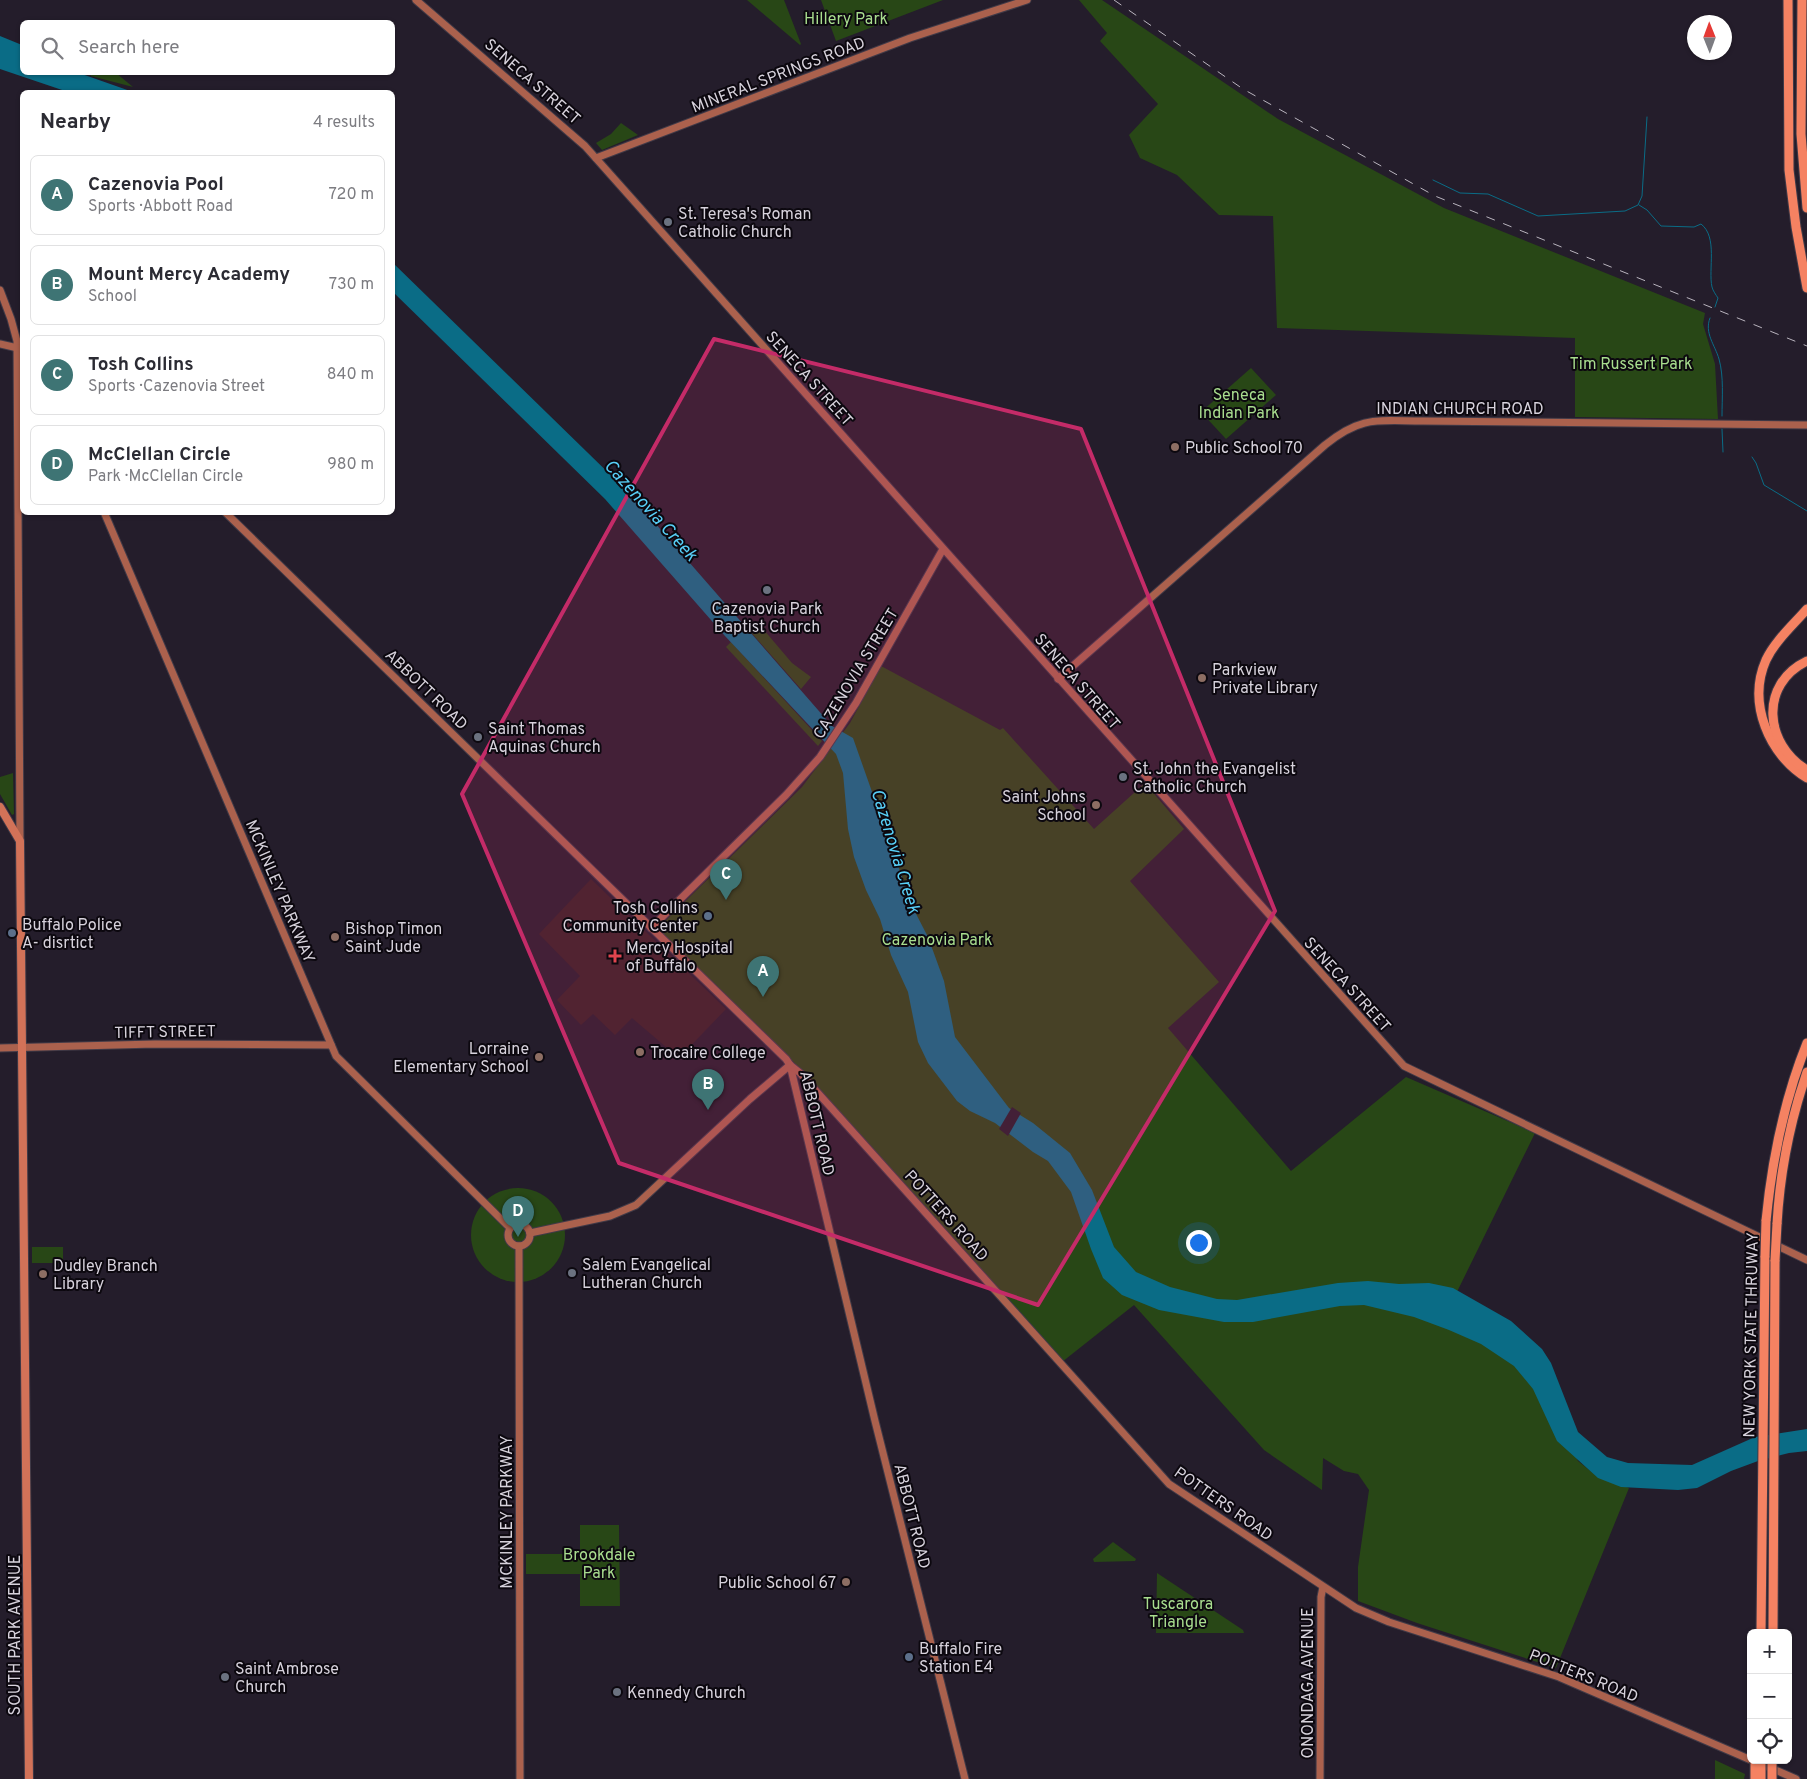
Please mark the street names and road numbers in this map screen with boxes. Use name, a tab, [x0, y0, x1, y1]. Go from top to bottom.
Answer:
street label: MINERAL SPRINGS ROAD	[689, 33, 868, 118]
street label: SENECA STREET	[479, 35, 584, 130]
street label: SENECA STREET	[761, 328, 856, 431]
street label: INDIAN CHURCH ROAD	[1376, 400, 1544, 420]
street label: CAZENOVIA STREET	[810, 605, 904, 743]
street label: SENECA STREET	[1029, 630, 1124, 735]
street label: ABBOTT ROAD	[380, 646, 471, 735]
street label: MCKINLEY PARKWAY	[240, 817, 318, 966]
street label: SENECA STREET	[1299, 934, 1394, 1037]
street label: TIFFT STREET	[114, 1022, 216, 1044]
street label: ABBOTT ROAD	[794, 1069, 838, 1178]
street label: POTTERS ROAD	[899, 1167, 992, 1266]
street label: NEW YORK STATE THRUWAY	[1740, 1232, 1764, 1438]
street label: MCKINLEY PARKWAY	[498, 1435, 518, 1589]
street label: ABBOTT ROAD	[888, 1462, 934, 1571]
street label: POTTERS ROAD	[1170, 1463, 1276, 1546]
street label: SOUTH PARK AVENUE	[6, 1555, 26, 1715]
street label: ONONDAGA AVENUE	[1299, 1607, 1319, 1759]
street label: POTTERS ROAD	[1526, 1646, 1641, 1708]

